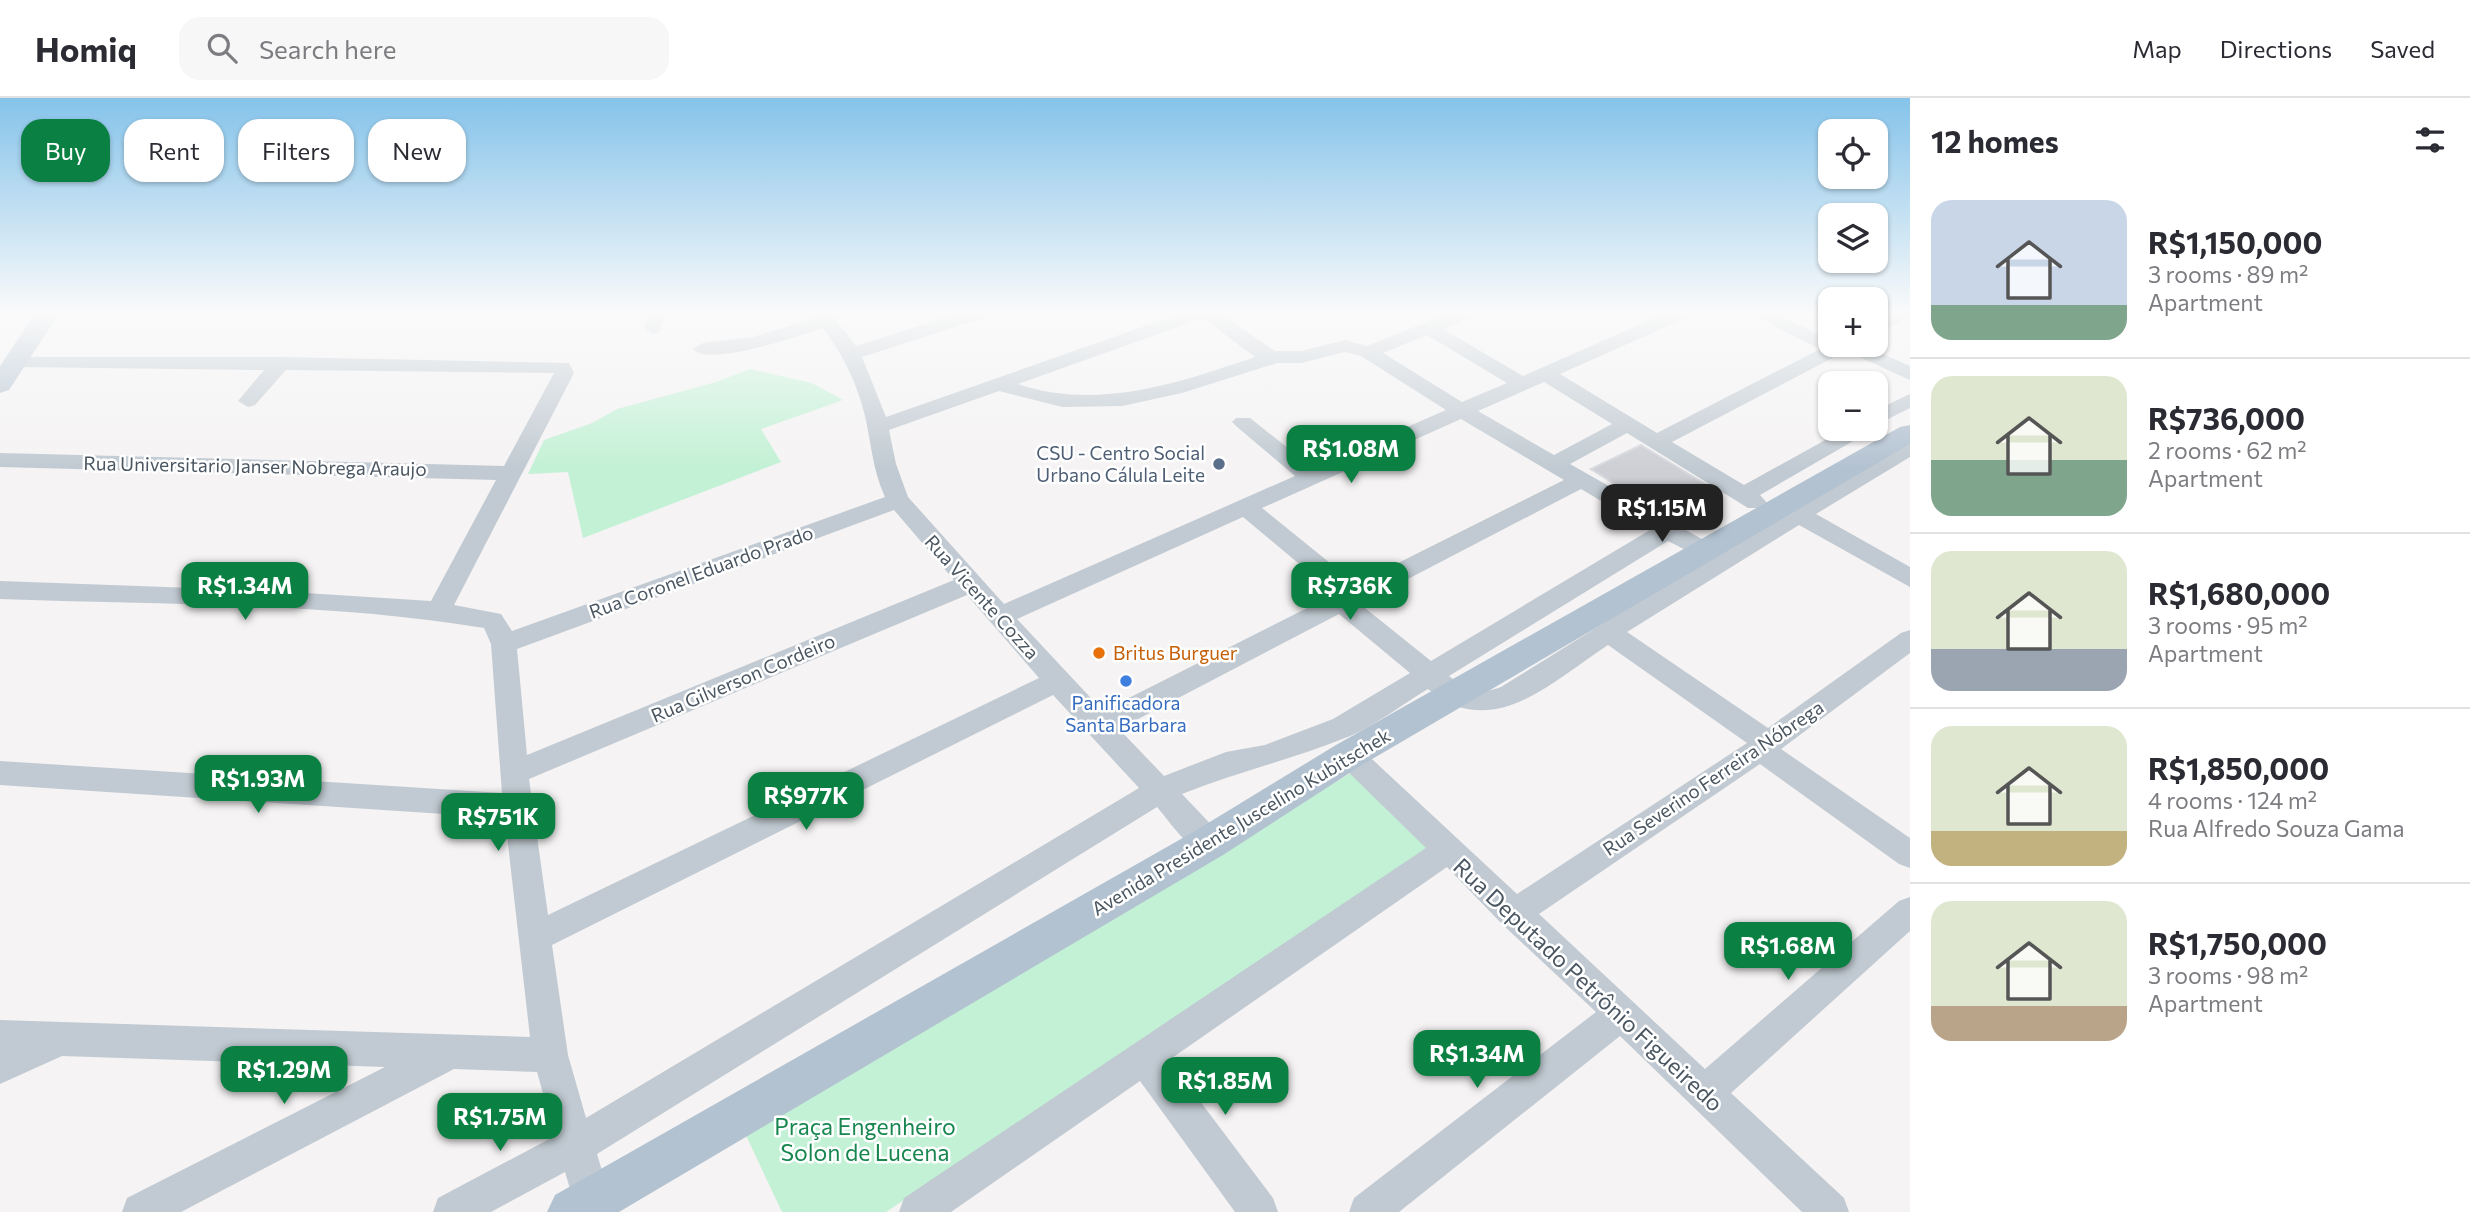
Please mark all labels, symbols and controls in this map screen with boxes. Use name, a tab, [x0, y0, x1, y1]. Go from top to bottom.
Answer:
search box	[179, 17, 669, 80]
text: Homiq	[35, 28, 137, 69]
icon: search	[203, 29, 241, 67]
text: Search here	[259, 33, 396, 64]
text: Map	[2132, 34, 2182, 63]
text: Directions	[2220, 34, 2332, 63]
text: Saved	[2370, 34, 2435, 63]
chip: Buy	[21, 119, 110, 182]
chip: Rent	[124, 119, 224, 182]
chip: Filters	[238, 119, 354, 182]
chip: New	[368, 119, 466, 182]
map controls	[1818, 119, 1888, 441]
button: locate	[1818, 119, 1888, 189]
icon: filters	[2411, 121, 2449, 159]
text: 12 homes	[1931, 122, 2059, 159]
button: layers	[1818, 203, 1888, 273]
text: R$1,150,000	[2148, 223, 2322, 260]
icon: home	[1987, 228, 2071, 312]
text: 3 rooms · 89 m²	[2148, 260, 2308, 288]
button: +	[1818, 287, 1888, 357]
text: Apartment	[2148, 288, 2263, 316]
button: −	[1818, 371, 1888, 441]
text: R$736,000	[2148, 399, 2305, 436]
icon: home	[1987, 404, 2071, 488]
pin: R$1.08M	[1286, 426, 1416, 485]
text: R$1.08M	[1303, 434, 1399, 462]
text: 2 rooms · 62 m²	[2148, 436, 2307, 464]
place label: CSU - Centro Social Urbano Cálula Leite	[1036, 441, 1205, 486]
street label: Rua Universitario Janser Nobrega Araujo	[83, 451, 427, 480]
marker: CSU - Centro Social Urbano Cálula Leite	[1211, 456, 1227, 472]
text: Apartment	[2148, 464, 2263, 492]
pin: R$1.15M	[1597, 484, 1727, 544]
text: R$1.15M	[1617, 493, 1707, 521]
street label: Rua Coronel Eduardo Prado	[586, 520, 816, 623]
street label: Rua Vicente Cozza	[920, 530, 1044, 664]
pin: R$1.34M	[180, 562, 310, 622]
pin: R$736K	[1293, 562, 1407, 622]
text: R$1.34M	[197, 571, 293, 599]
text: R$736K	[1307, 571, 1393, 599]
text: R$1,680,000	[2148, 574, 2330, 611]
icon: home	[1987, 579, 2071, 663]
text: 3 rooms · 95 m²	[2148, 611, 2307, 639]
street label: Rua Gilverson Cordeiro	[647, 628, 838, 727]
text: Apartment	[2148, 639, 2263, 667]
place label: Britus Burguer	[1113, 641, 1238, 664]
marker: Britus Burguer	[1091, 645, 1107, 661]
marker: Panificadora Santa Barbara	[1118, 673, 1134, 689]
place label: Panificadora Santa Barbara	[1065, 691, 1187, 736]
street label: Rua Severino Ferreira Nóbrega	[1598, 695, 1827, 860]
street label: Avenida Presidente Juscelino Kubitschek	[1087, 723, 1394, 920]
text: R$1,850,000	[2148, 749, 2329, 786]
icon: home	[1987, 754, 2071, 838]
pin: R$1.93M	[193, 756, 323, 815]
text: R$1.93M	[211, 764, 305, 792]
pin: R$977K	[749, 772, 863, 832]
text: R$977K	[764, 781, 848, 809]
text: 4 rooms · 124 m²	[2148, 786, 2317, 814]
pin: R$751K	[441, 794, 555, 853]
text: R$751K	[457, 802, 539, 830]
text: Rua Alfredo Souza Gama	[2148, 814, 2405, 842]
street label: Rua Deputado Petrônio Figueiredo	[1448, 852, 1729, 1117]
pin: R$1.68M	[1723, 922, 1853, 982]
text: R$1,750,000	[2148, 924, 2327, 961]
icon: home	[1987, 929, 2071, 1013]
text: R$1.68M	[1740, 931, 1836, 959]
text: 3 rooms · 98 m²	[2148, 961, 2308, 989]
text: Apartment	[2148, 989, 2263, 1017]
pin: R$1.34M	[1412, 1030, 1542, 1090]
text: R$1.34M	[1429, 1039, 1525, 1067]
pin: R$1.29M	[219, 1046, 349, 1106]
text: R$1.29M	[237, 1055, 331, 1083]
pin: R$1.85M	[1160, 1058, 1290, 1117]
text: R$1.85M	[1177, 1066, 1273, 1094]
pin: R$1.75M	[435, 1094, 565, 1153]
text: R$1.75M	[453, 1102, 547, 1130]
park label: Praça Engenheiro Solon de Lucena	[774, 1112, 956, 1166]

